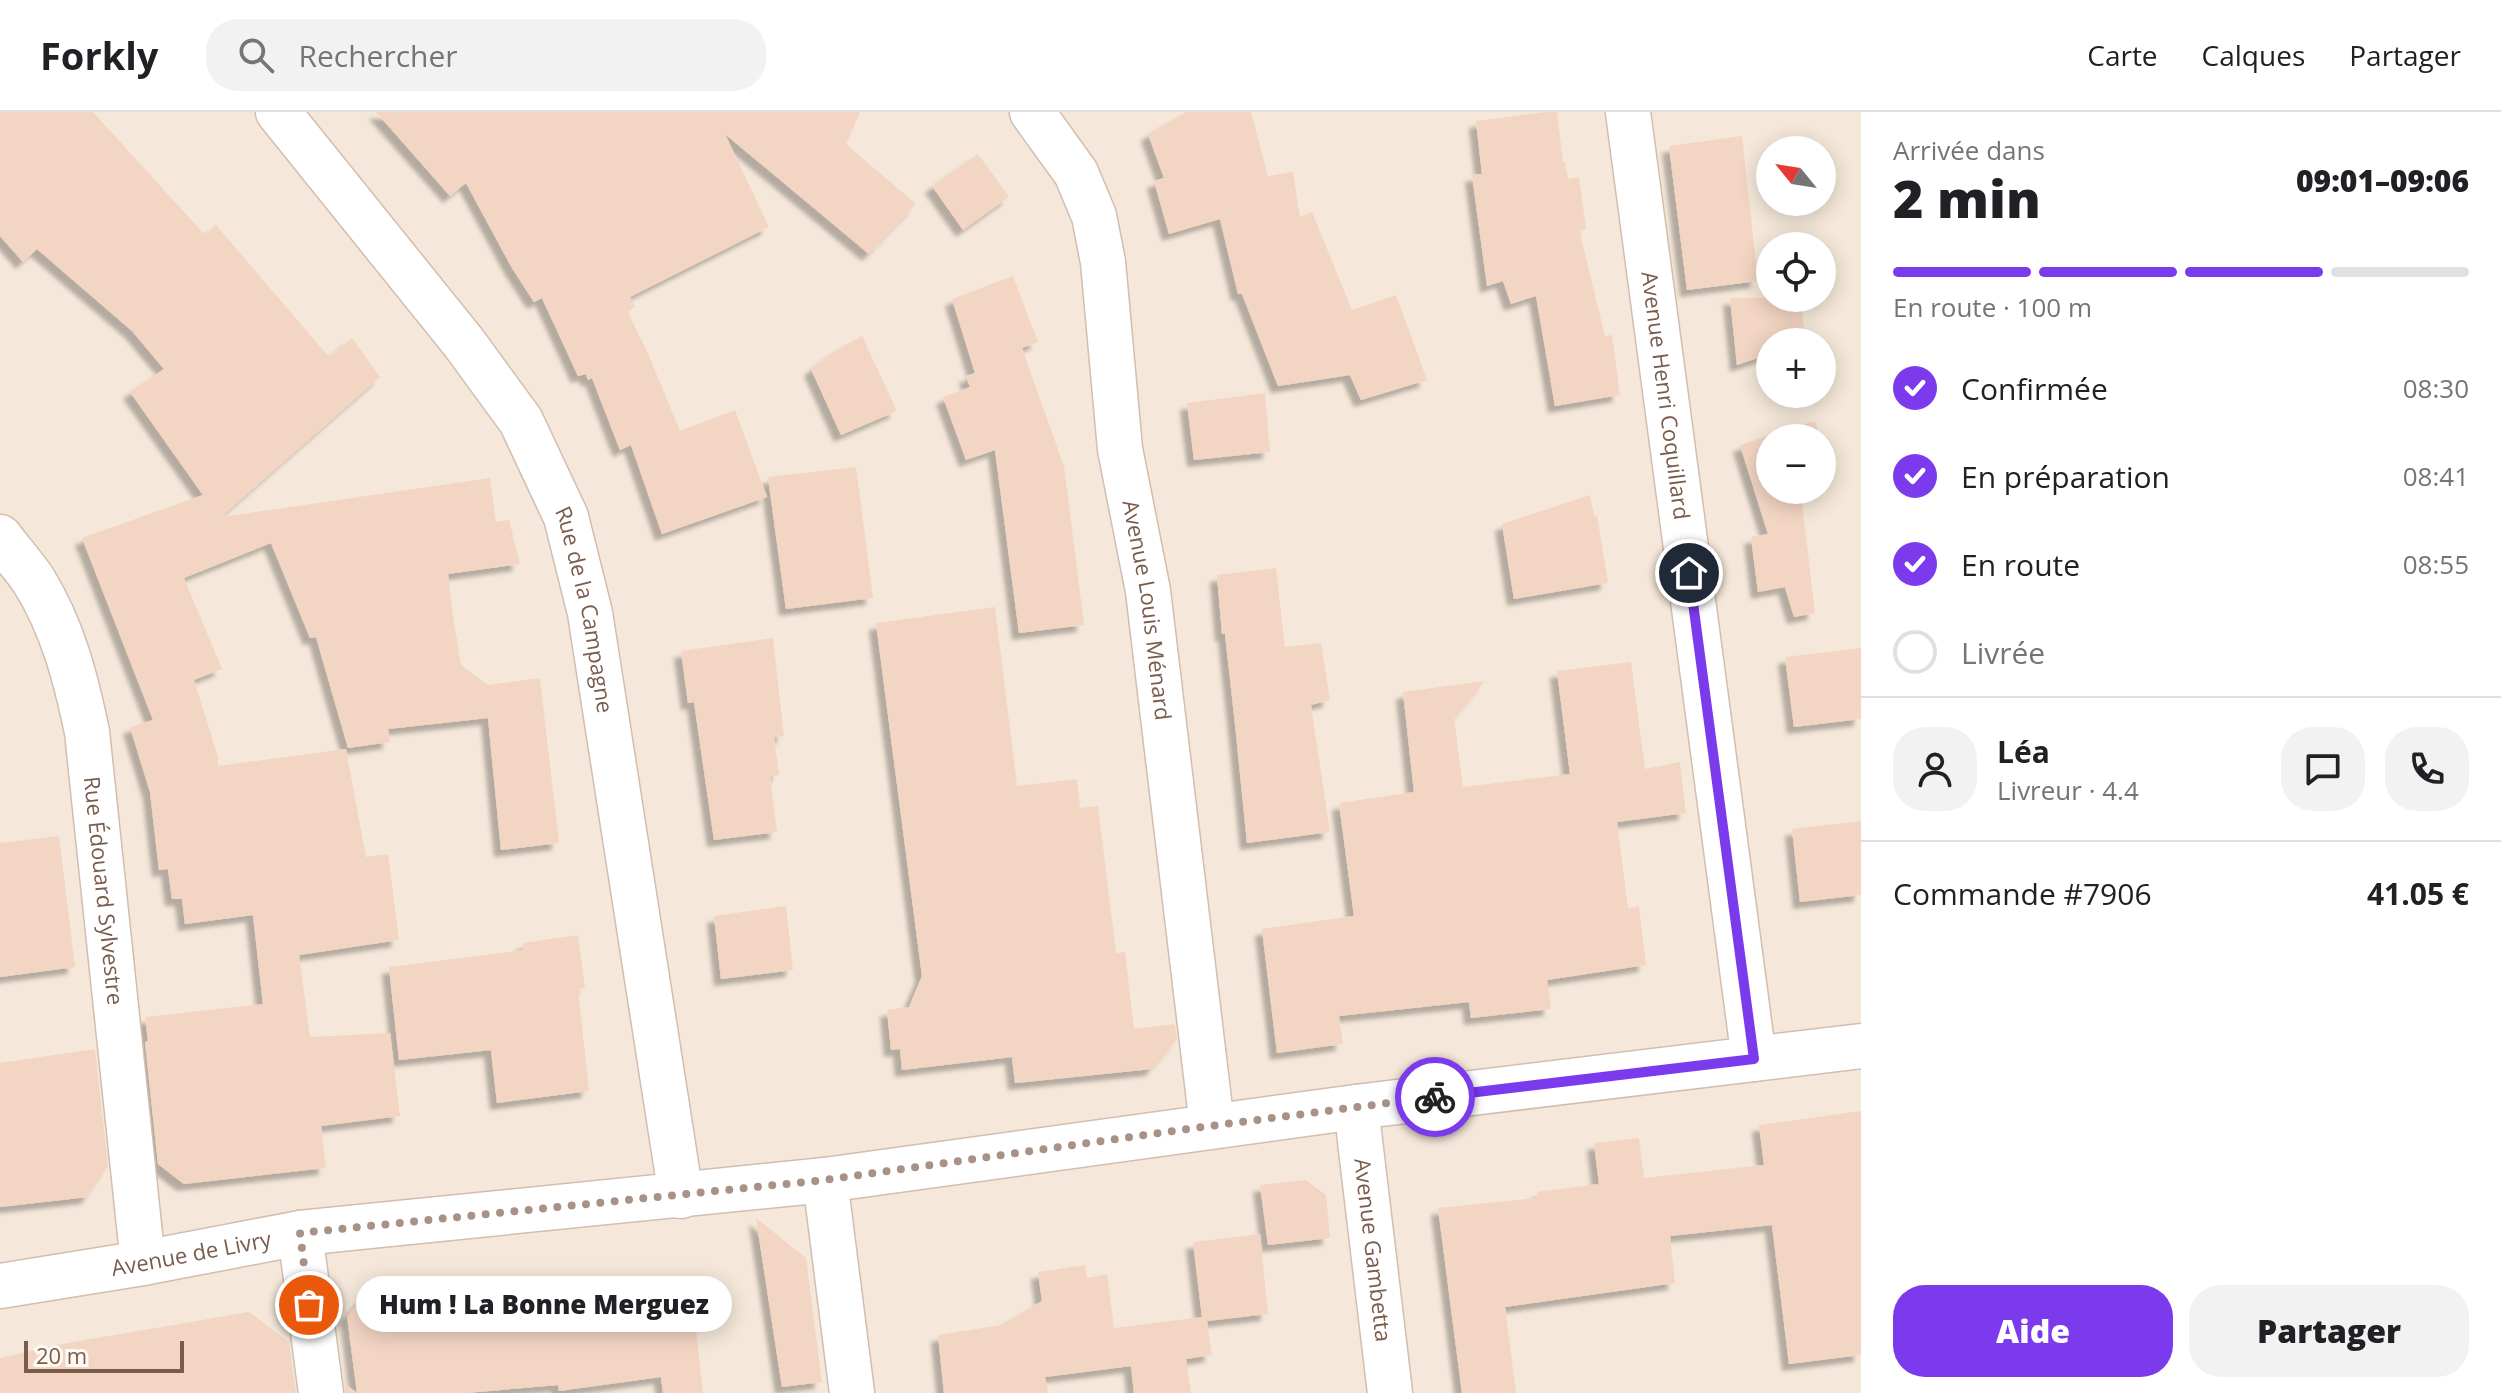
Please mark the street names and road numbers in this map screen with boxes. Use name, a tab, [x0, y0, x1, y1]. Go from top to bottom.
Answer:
street label: Avenue Henri Coquillard	[1635, 269, 1698, 521]
street label: Avenue Louis Ménard	[1116, 497, 1179, 722]
street label: Rue de la Campagne	[549, 501, 621, 715]
street label: Rue Édouard Sylvestre	[78, 775, 132, 1006]
street label: Avenue Gambetta	[1348, 1156, 1400, 1343]
street label: Avenue de Livry	[109, 1223, 274, 1282]

